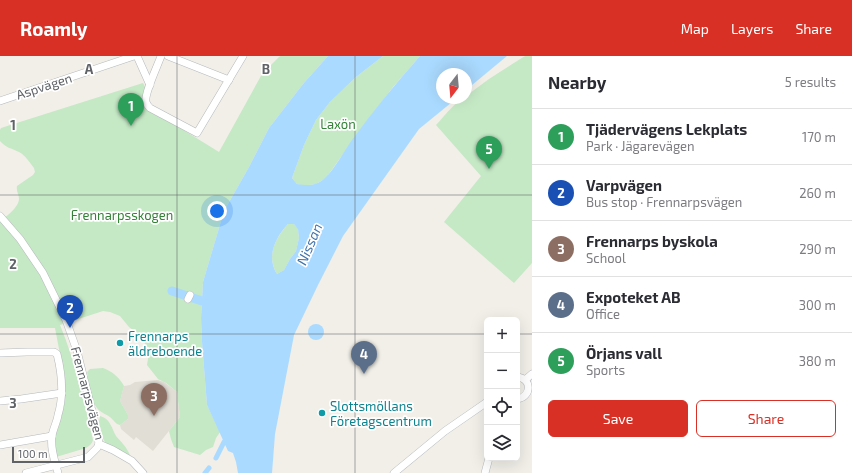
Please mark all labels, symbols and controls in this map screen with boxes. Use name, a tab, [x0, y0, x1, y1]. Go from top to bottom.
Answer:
text: Roamly	[20, 17, 87, 40]
text: Map	[681, 20, 709, 37]
text: Layers	[731, 20, 773, 37]
text: Share	[795, 20, 832, 37]
text: A	[85, 61, 94, 77]
text: B	[262, 61, 270, 77]
north arrow	[436, 68, 472, 104]
street label: Aspvägen	[14, 69, 74, 103]
text: Nearby	[548, 72, 606, 92]
text: 5 results	[785, 74, 836, 90]
pin: 1	[118, 93, 144, 126]
park label: Laxön	[320, 116, 356, 132]
text: 1	[10, 117, 16, 133]
text: Tjädervägens Lekplats	[586, 120, 747, 138]
text: 1	[558, 129, 564, 145]
text: 170 m	[802, 129, 836, 145]
pin: 5	[476, 136, 502, 169]
text: Park · Jägarevägen	[586, 138, 695, 154]
text: Varpvägen	[586, 176, 662, 194]
text: 2	[557, 185, 565, 201]
text: 260 m	[799, 185, 836, 201]
text: Bus stop · Frennarpsvägen	[586, 194, 742, 210]
your location	[207, 201, 227, 221]
park label: Frennarpsskogen	[71, 207, 173, 223]
water label: Nissan	[293, 221, 325, 267]
text: Frennarps byskola	[586, 232, 718, 250]
text: 3	[557, 241, 565, 257]
text: 290 m	[799, 241, 836, 257]
text: School	[586, 250, 626, 266]
text: 2	[9, 256, 17, 272]
text: Expoteket AB	[586, 288, 681, 306]
pin: 2	[57, 295, 83, 328]
text: 4	[557, 297, 565, 313]
text: 300 m	[799, 297, 836, 313]
text: Office	[586, 306, 620, 322]
map controls	[484, 317, 520, 461]
button: +	[484, 317, 520, 353]
place label: Frennarps äldreboende	[128, 328, 202, 359]
marker: Frennarps äldreboende	[115, 338, 125, 348]
pin: 4	[351, 341, 377, 374]
text: Örjans vall	[586, 344, 662, 362]
street label: Frennarpsvägen	[68, 345, 108, 441]
button: −	[484, 353, 520, 389]
text: 5	[557, 353, 565, 369]
text: 380 m	[799, 353, 836, 369]
text: Sports	[586, 362, 625, 378]
pin: 3	[141, 383, 167, 416]
button: locate	[484, 389, 520, 425]
text: 3	[9, 395, 17, 411]
place label: Slottsmöllans Företagscentrum	[330, 398, 432, 429]
button: Save	[548, 400, 688, 437]
button: Share	[696, 400, 836, 437]
marker: Slottsmöllans Företagscentrum	[317, 408, 327, 418]
button: layers	[484, 425, 520, 461]
scale bar	[12, 445, 85, 464]
text: 100 m	[18, 447, 48, 460]

